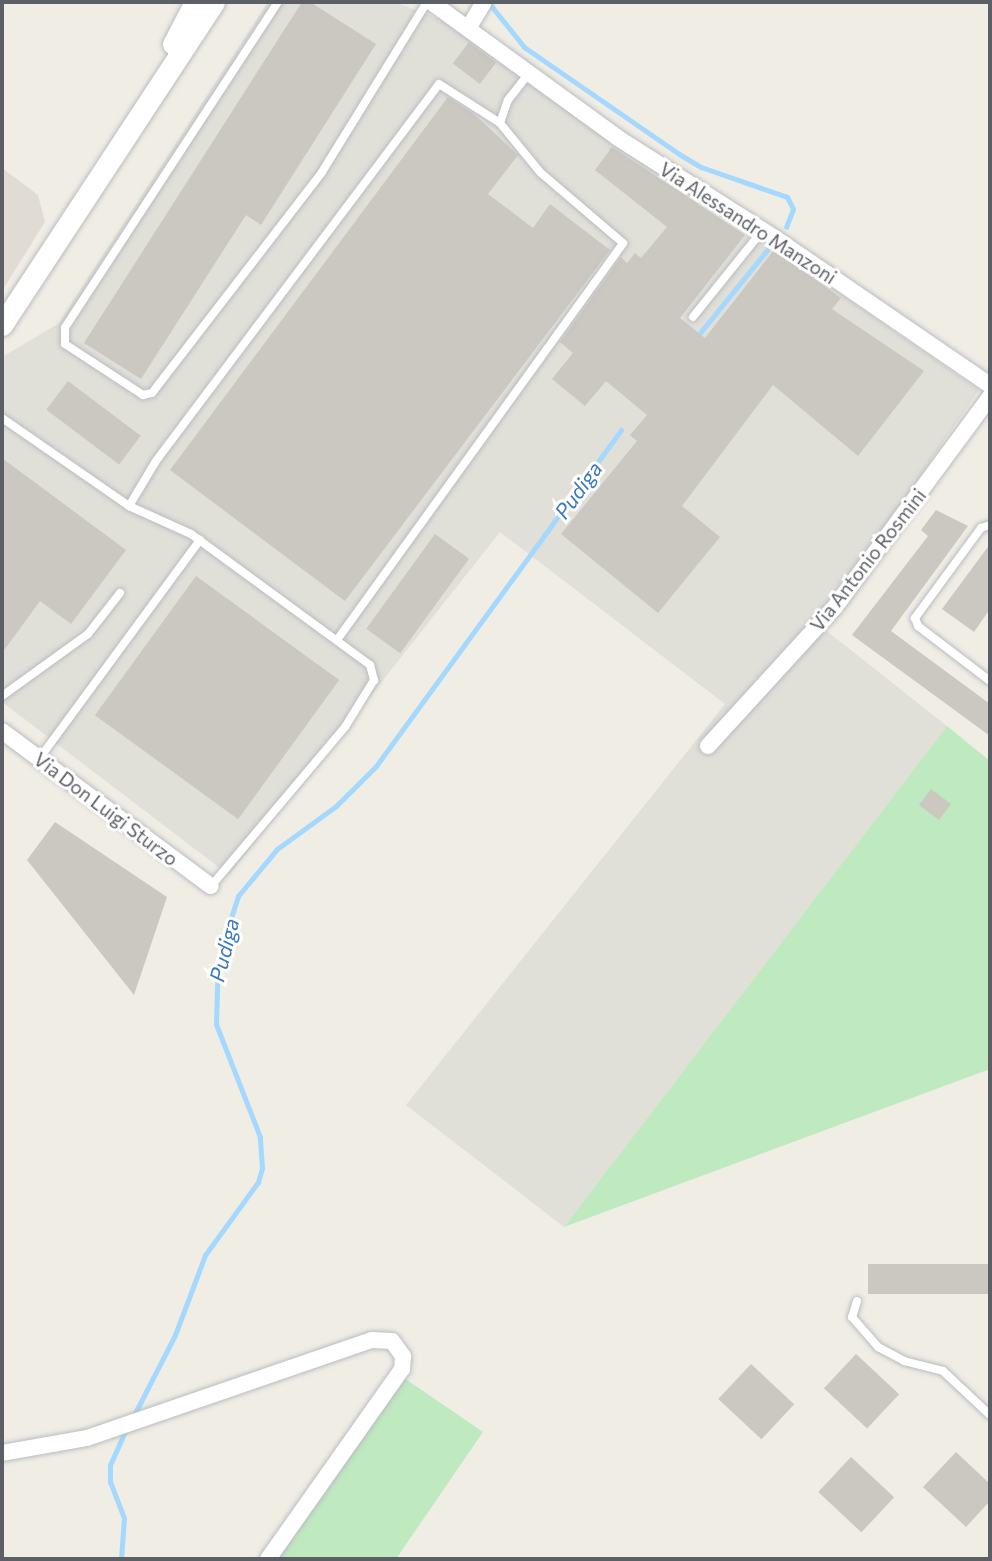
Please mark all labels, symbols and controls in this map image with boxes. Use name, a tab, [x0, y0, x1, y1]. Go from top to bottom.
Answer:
street label: Via Alessandro Manzoni	[655, 157, 841, 289]
water label: Pudiga	[549, 456, 607, 524]
street label: Via Antonio Rosmini	[805, 484, 931, 636]
street label: Via Don Luigi Sturzo	[30, 747, 182, 871]
water label: Pudiga	[204, 916, 244, 984]

